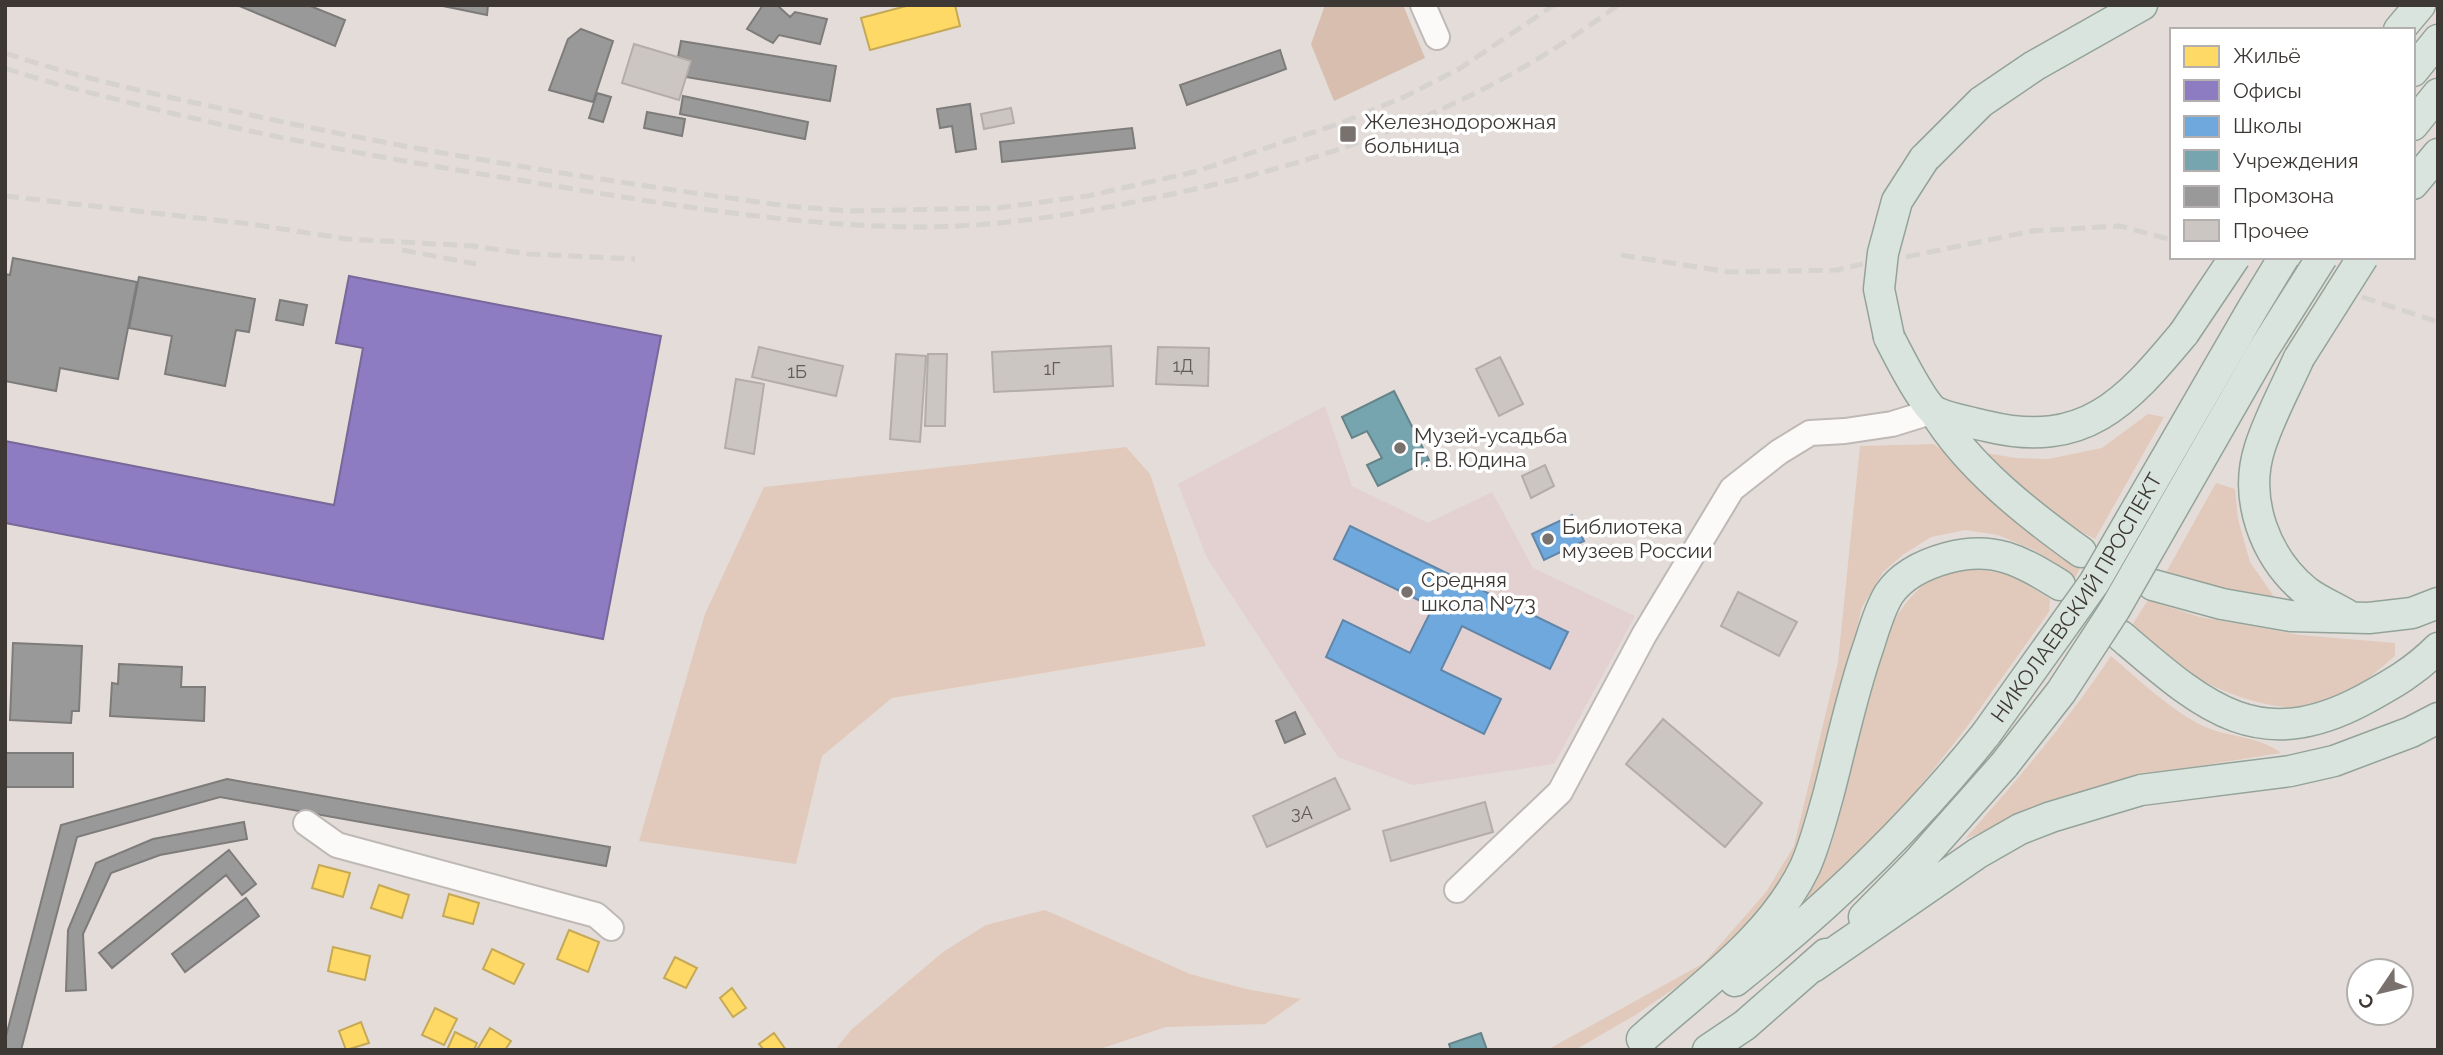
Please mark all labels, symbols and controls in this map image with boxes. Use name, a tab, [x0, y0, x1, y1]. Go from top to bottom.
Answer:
legend	[2170, 28, 2415, 259]
text: Жильё	[2233, 43, 2301, 68]
text: Офисы	[2233, 78, 2302, 103]
place label: Железнодорожная больница	[1364, 109, 1556, 158]
text: Школы	[2233, 113, 2302, 138]
marker: Железнодорожная больница	[1338, 124, 1358, 144]
text: Учреждения	[2233, 148, 2359, 173]
text: Промзона	[2233, 183, 2334, 208]
text: Прочее	[2233, 218, 2309, 243]
house number: 1Д	[1172, 355, 1194, 376]
house number: 1Г	[1044, 358, 1061, 379]
house number: 1Б	[787, 361, 807, 382]
place label: Музей-усадьба Г. В. Юдина	[1414, 423, 1567, 472]
marker: Музей-усадьба Г. В. Юдина	[1392, 440, 1408, 456]
street label: НИКОЛАЕВСКИЙ ПРОСПЕКТ	[1986, 468, 2167, 727]
place label: Библиотека музеев России	[1562, 514, 1712, 563]
marker: Библиотека музеев России	[1540, 531, 1556, 547]
place label: Средняя школа №73	[1421, 567, 1536, 616]
marker: Средняя школа №73	[1399, 584, 1415, 600]
house number: 3А	[1291, 802, 1313, 823]
north arrow	[2345, 957, 2415, 1027]
text: С	[2353, 990, 2379, 1013]

